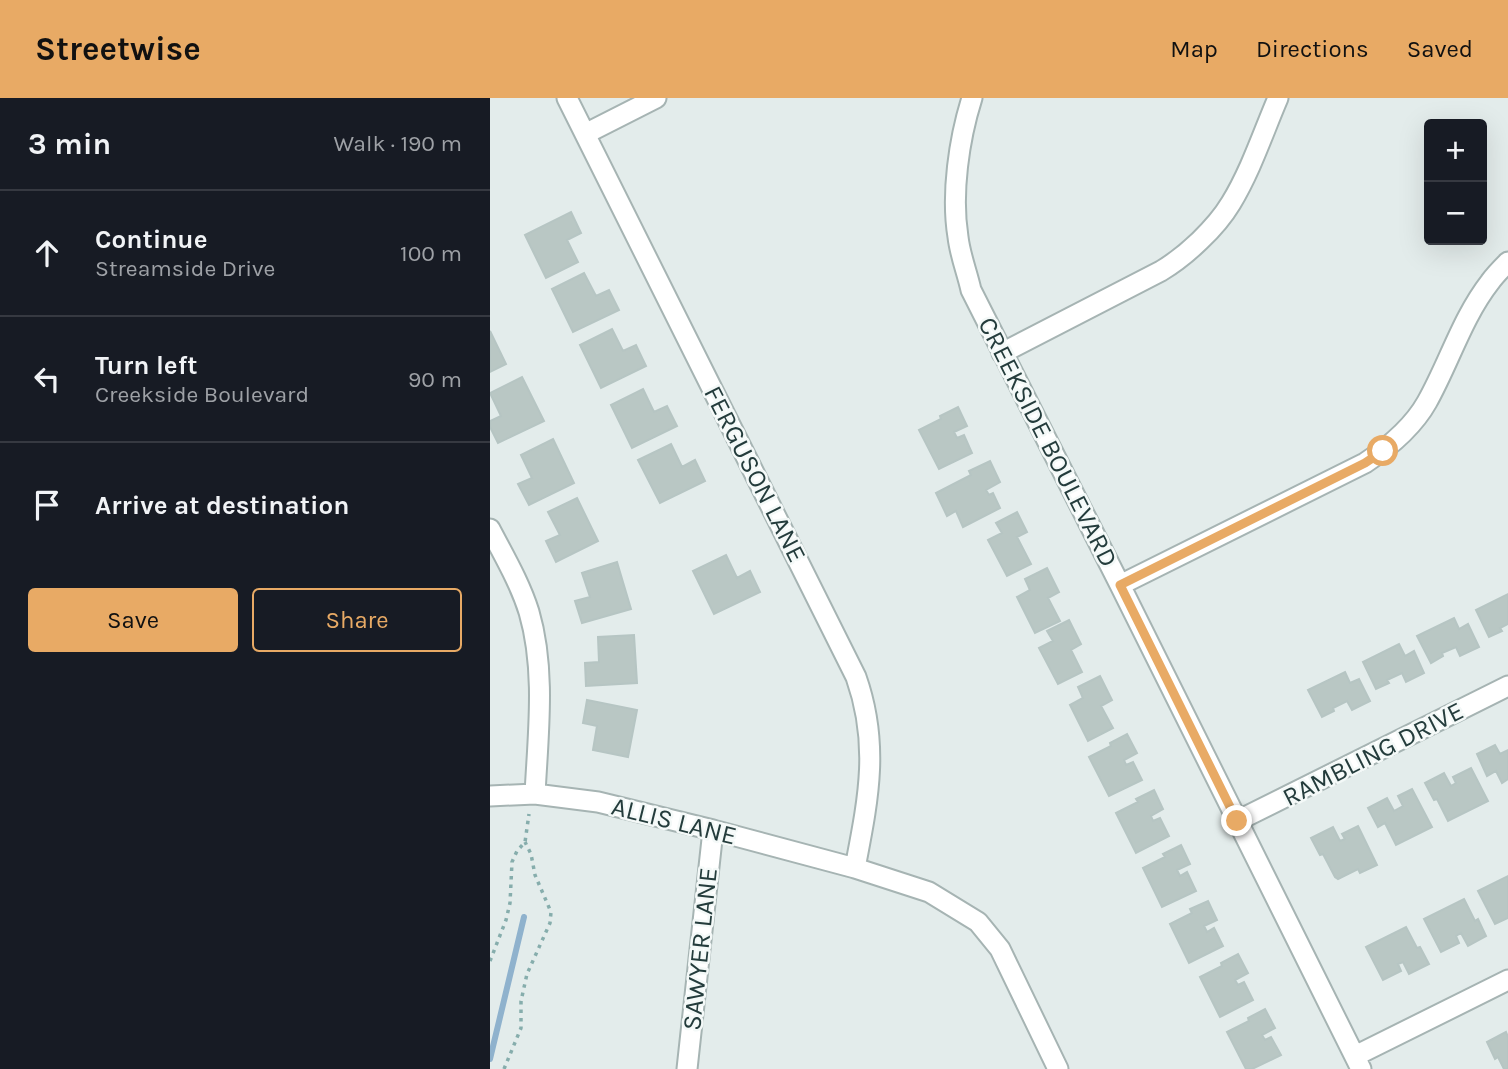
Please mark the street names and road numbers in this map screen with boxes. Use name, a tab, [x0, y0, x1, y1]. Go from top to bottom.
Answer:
street label: CREEKSIDE BOULEVARD	[971, 312, 1125, 572]
street label: FERGUSON LANE	[697, 381, 813, 567]
street label: RAMBLING DRIVE	[1277, 695, 1469, 813]
street label: ALLIS LANE	[608, 790, 740, 852]
street label: SAWYER LANE	[676, 866, 724, 1032]

